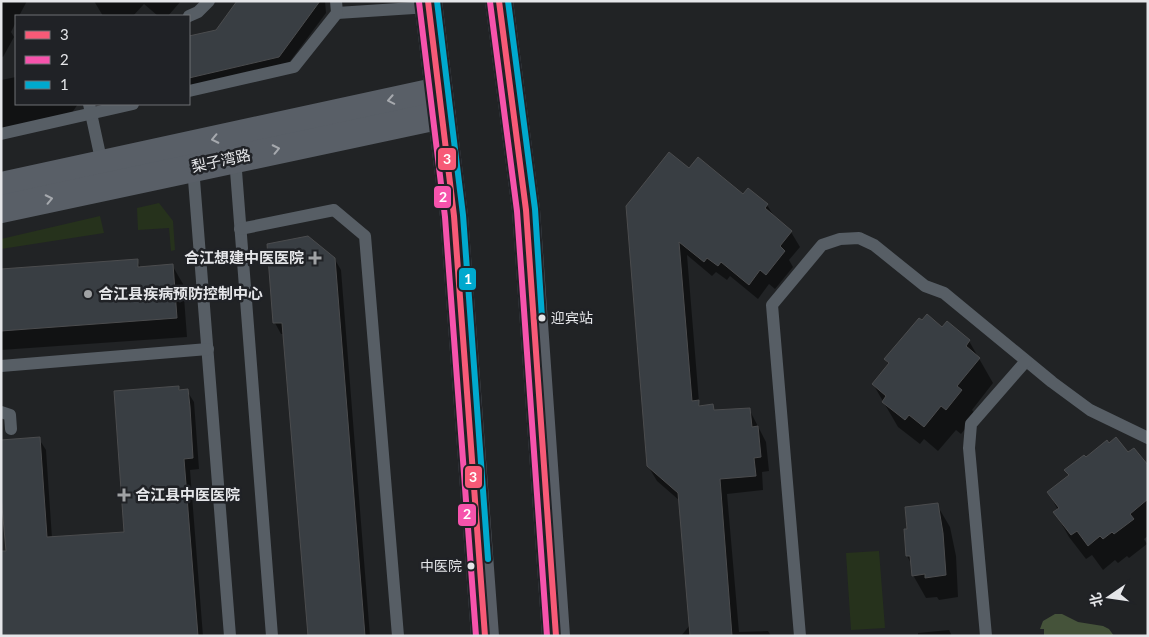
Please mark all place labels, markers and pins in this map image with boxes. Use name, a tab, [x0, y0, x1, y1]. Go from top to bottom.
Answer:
place label: 合江想建中医医院	[184, 248, 304, 266]
marker: 合江想建中医医院	[308, 251, 322, 265]
place label: 合江县疾病预防控制中心	[98, 284, 263, 302]
marker: 合江县疾病预防控制中心	[82, 288, 94, 300]
place label: 迎宾站	[551, 309, 593, 326]
marker: 迎宾站	[537, 313, 547, 323]
place label: 合江县中医医院	[135, 485, 240, 503]
marker: 合江县中医医院	[117, 488, 131, 502]
place label: 中医院	[420, 557, 462, 574]
marker: 中医院	[466, 561, 476, 571]

